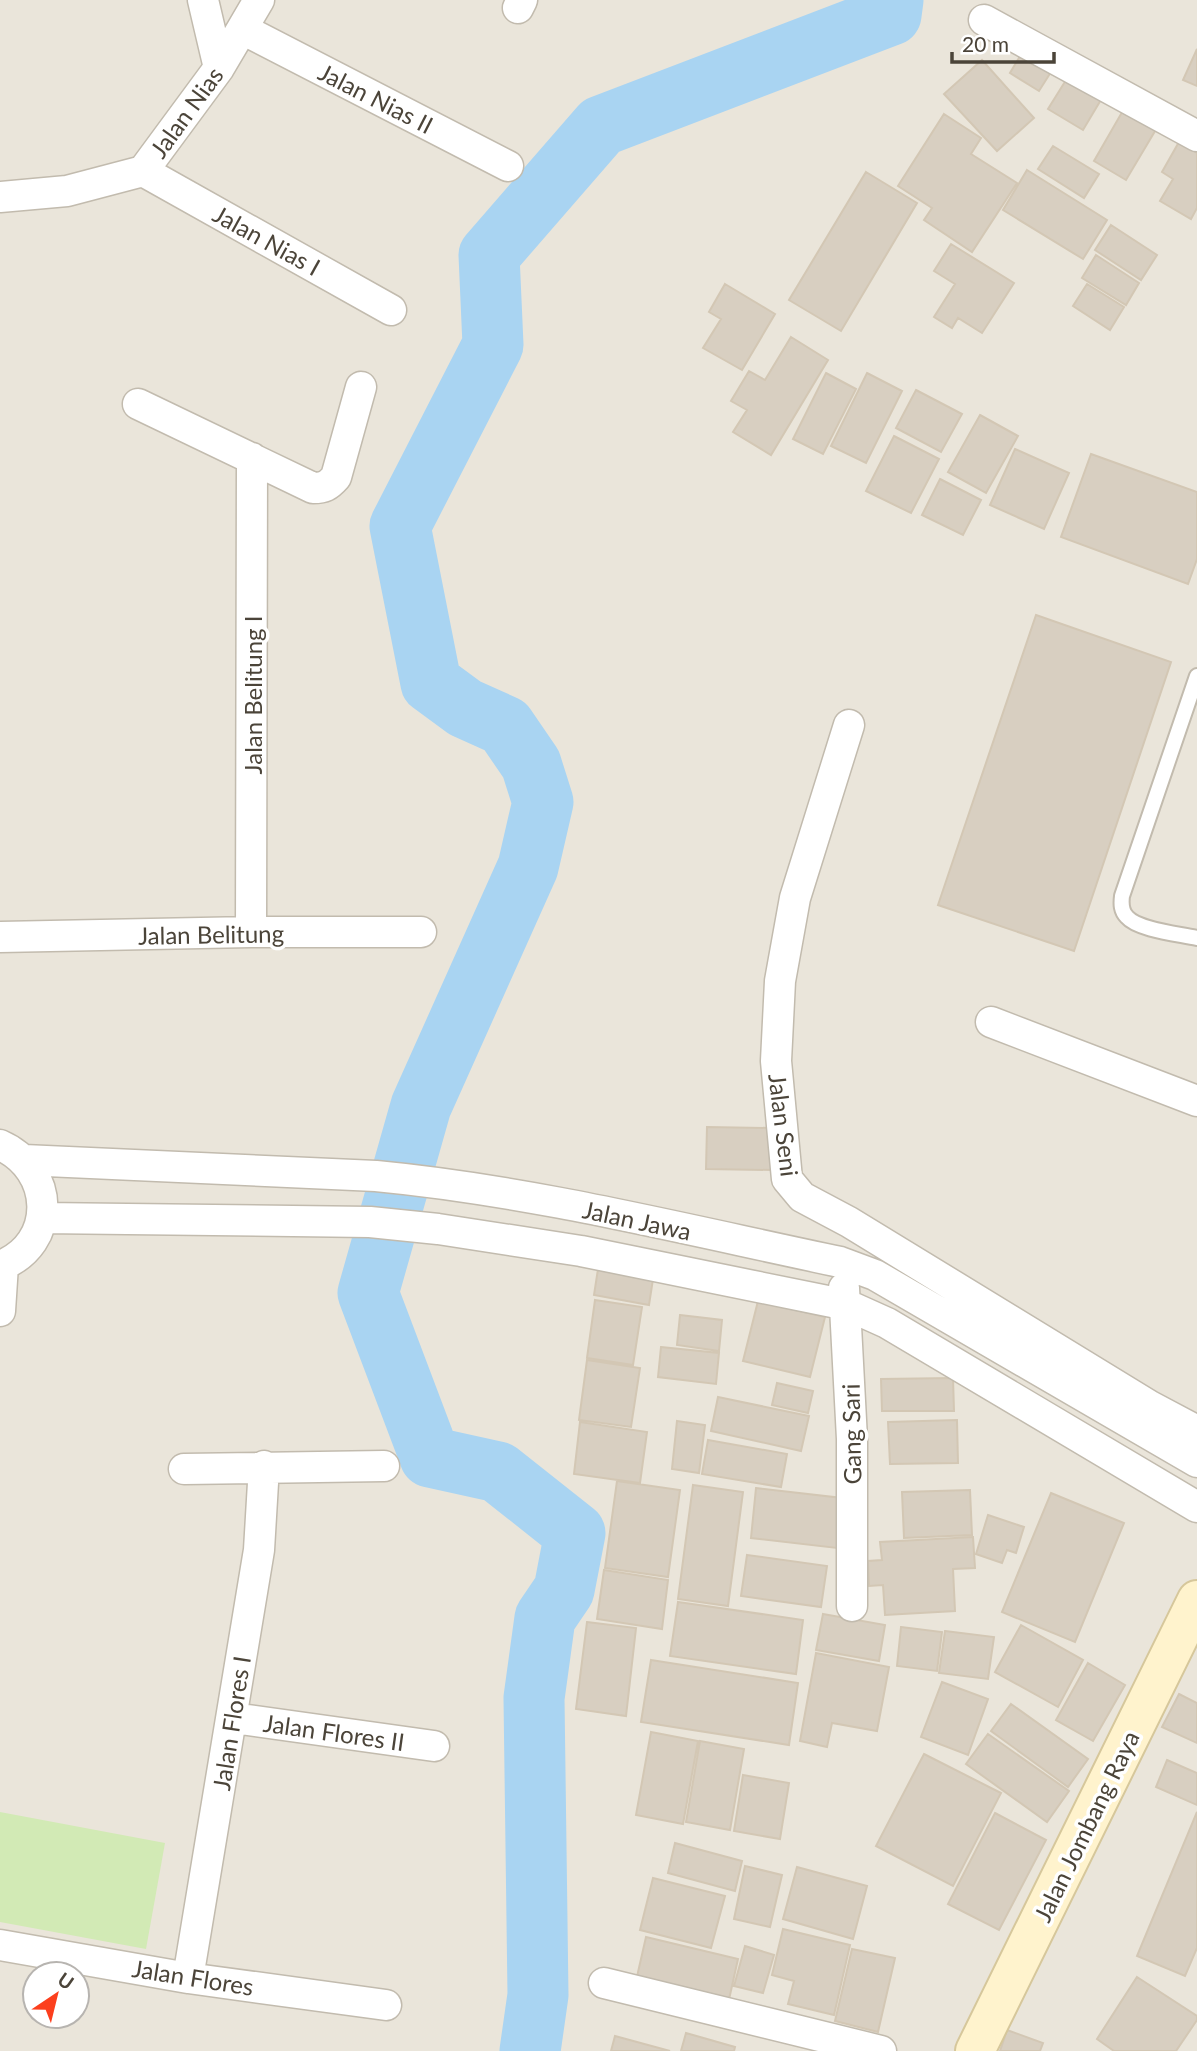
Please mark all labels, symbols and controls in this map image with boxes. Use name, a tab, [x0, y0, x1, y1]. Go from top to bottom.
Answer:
scale bar	[952, 21, 1054, 65]
text: 20 m	[962, 31, 1009, 56]
street label: Jalan Nias II	[314, 57, 438, 139]
street label: Jalan Nias	[143, 61, 229, 163]
street label: Jalan Nias I	[208, 199, 326, 281]
street label: Jalan Belitung I	[238, 616, 267, 774]
street label: Jalan Belitung	[138, 918, 284, 950]
street label: Jalan Seni	[763, 1072, 805, 1178]
street label: Jalan Jawa	[580, 1194, 694, 1246]
street label: Gang Sari	[836, 1383, 866, 1485]
street label: Jalan Flores I	[206, 1654, 256, 1792]
street label: Jalan Flores II	[262, 1708, 406, 1756]
street label: Jalan Jombang Raya	[1027, 1726, 1145, 1926]
street label: Jalan Flores	[130, 1953, 256, 2001]
north arrow	[21, 1960, 91, 2030]
text: U	[54, 1967, 78, 1994]

